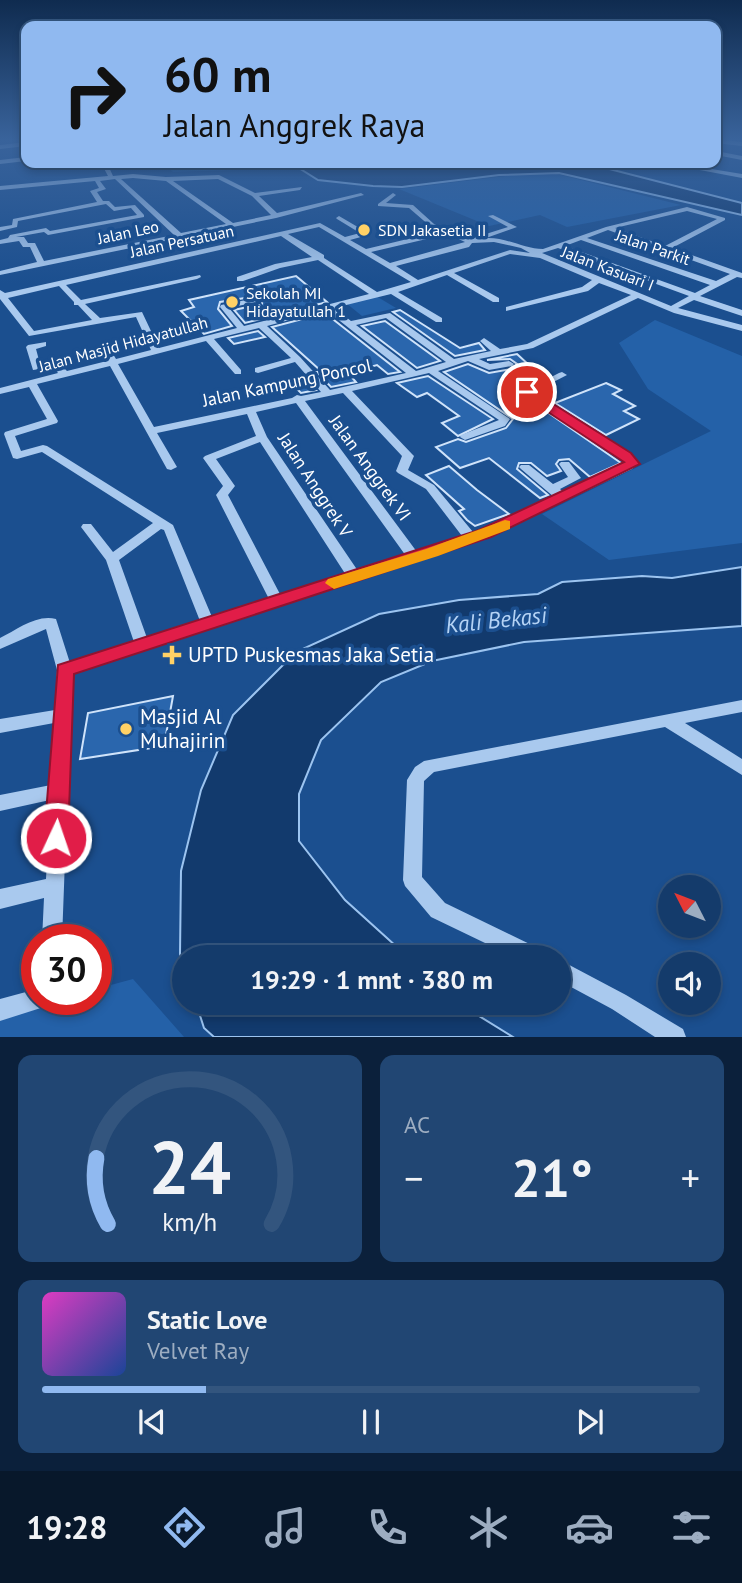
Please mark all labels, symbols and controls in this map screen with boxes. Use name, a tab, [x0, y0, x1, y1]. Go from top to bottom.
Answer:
text: 60 m	[164, 42, 271, 106]
icon: right	[49, 49, 140, 140]
text: Jalan Anggrek Raya	[164, 104, 425, 146]
street label: Jalan Leo	[95, 216, 160, 248]
street label: Jalan Persatuan	[127, 220, 236, 262]
place label: SDN Jakasetia II	[378, 220, 486, 240]
marker: SDN Jakasetia II	[356, 222, 372, 238]
street label: Jalan Parkit	[612, 225, 693, 269]
street label: Jalan Kasuari I	[558, 241, 657, 295]
place label: Sekolah MI Hidayatullah 1	[246, 283, 346, 321]
marker: Sekolah MI Hidayatullah 1	[224, 294, 240, 310]
street label: Jalan Masjid Hidayatullah	[35, 312, 210, 376]
street label: Jalan Kampung Poncol	[199, 353, 374, 412]
pin	[497, 362, 557, 422]
icon: arrive	[508, 373, 546, 411]
street label: Jalan Anggrek VI	[324, 409, 417, 525]
street label: Jalan Anggrek V	[273, 427, 358, 542]
water label: Kali Bekasi	[444, 600, 549, 639]
place label: UPTD Puskesmas Jaka Setia	[188, 641, 434, 668]
marker: UPTD Puskesmas Jaka Setia	[162, 645, 182, 665]
place label: Masjid Al Muhajirin	[140, 703, 225, 754]
marker: Masjid Al Muhajirin	[118, 721, 134, 737]
position arrow	[19, 801, 93, 875]
north arrow	[658, 875, 721, 938]
map controls	[658, 875, 721, 1015]
speed limit sign: 30	[21, 924, 112, 1015]
button: sound	[658, 952, 721, 1015]
text: 19:29 · 1 mnt · 380 m	[250, 963, 493, 996]
text: AC	[404, 1110, 430, 1139]
text: 24	[149, 1121, 231, 1215]
text: 21°	[511, 1144, 593, 1211]
text: −	[404, 1153, 423, 1202]
text: +	[681, 1153, 700, 1202]
text: km/h	[163, 1206, 217, 1238]
text: Static Love	[147, 1303, 268, 1336]
text: Velvet Ray	[147, 1336, 249, 1365]
icon: previous	[133, 1403, 171, 1441]
icon: pause	[352, 1403, 390, 1441]
icon: next	[571, 1403, 609, 1441]
icon: directions	[160, 1503, 209, 1552]
icon: music	[261, 1503, 310, 1552]
icon: phone	[363, 1503, 412, 1552]
icon: climate	[464, 1503, 513, 1552]
icon: car	[565, 1503, 614, 1552]
icon: filters	[667, 1503, 716, 1552]
text: 19:28	[26, 1506, 107, 1548]

